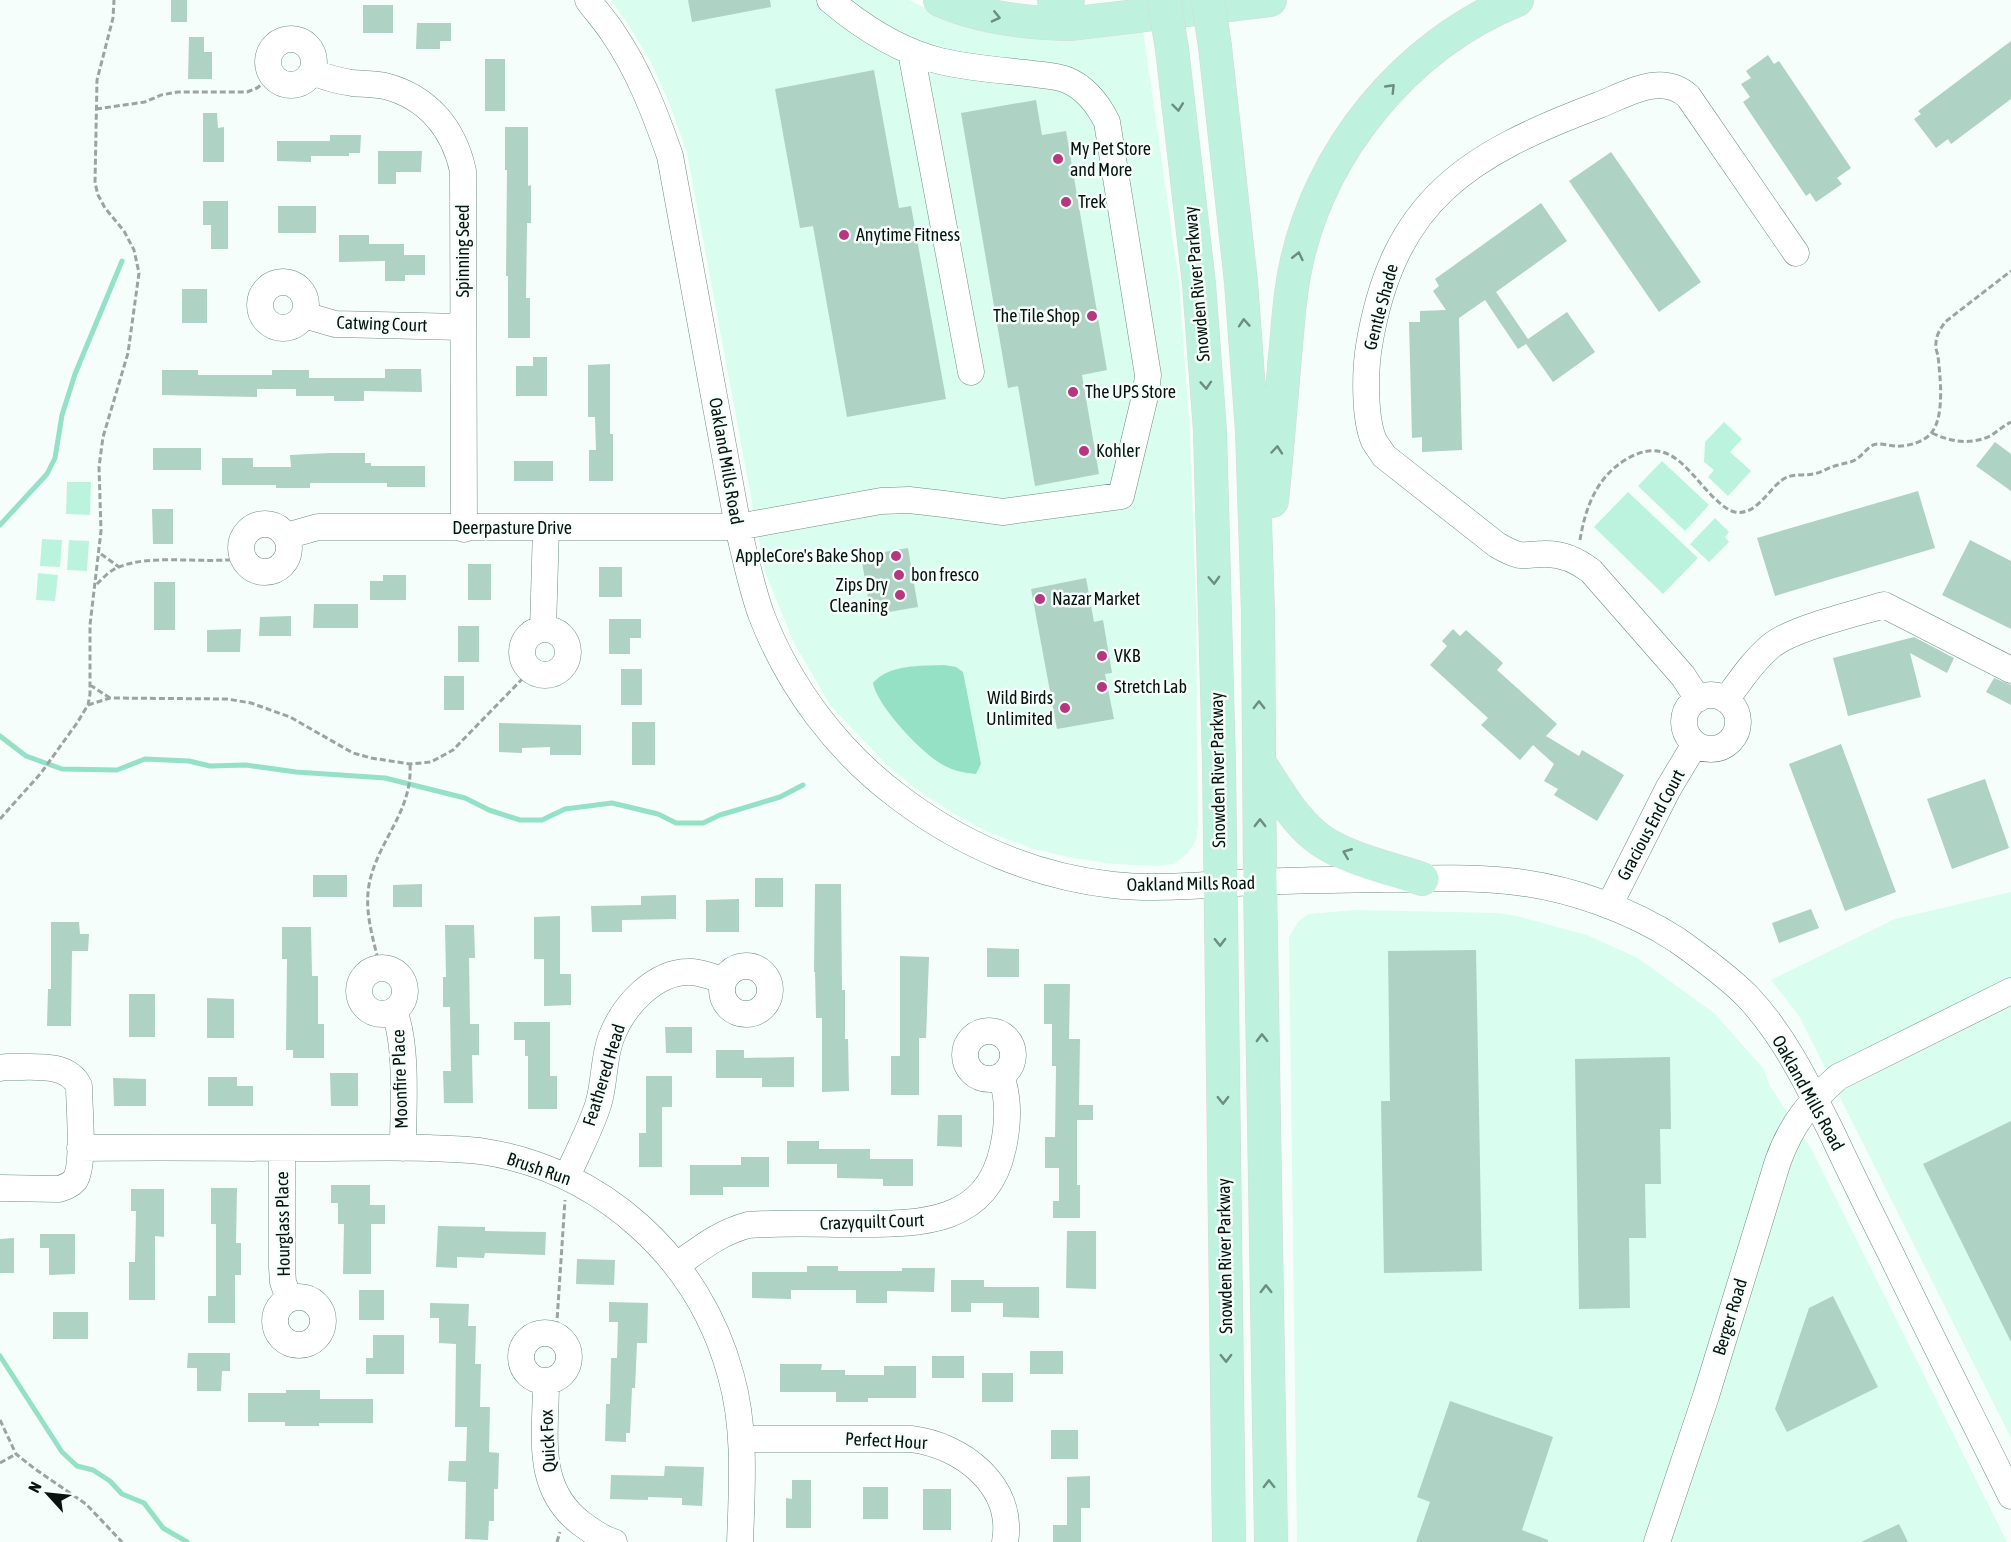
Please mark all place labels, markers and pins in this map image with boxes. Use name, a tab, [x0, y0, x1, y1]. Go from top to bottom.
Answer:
place label: My Pet Store and More	[1070, 138, 1151, 180]
marker: My Pet Store and More	[1051, 152, 1065, 166]
place label: Trek	[1078, 191, 1106, 212]
marker: Trek	[1059, 195, 1073, 209]
place label: Anytime Fitness	[856, 224, 960, 245]
marker: Anytime Fitness	[837, 228, 851, 242]
place label: The Tile Shop	[993, 305, 1080, 326]
marker: The Tile Shop	[1085, 309, 1099, 323]
place label: The UPS Store	[1085, 381, 1176, 402]
marker: The UPS Store	[1066, 385, 1080, 399]
place label: Kohler	[1096, 440, 1140, 461]
marker: Kohler	[1077, 444, 1091, 458]
place label: AppleCore's Bake Shop	[736, 545, 884, 566]
marker: AppleCore's Bake Shop	[889, 549, 903, 563]
place label: bon fresco	[911, 564, 979, 585]
marker: bon fresco	[892, 568, 906, 582]
place label: Zips Dry Cleaning	[829, 574, 888, 616]
marker: Zips Dry Cleaning	[893, 588, 907, 602]
place label: Nazar Market	[1052, 588, 1140, 609]
marker: Nazar Market	[1033, 592, 1047, 606]
place label: VKB	[1114, 645, 1141, 666]
marker: VKB	[1095, 649, 1109, 663]
place label: Stretch Lab	[1114, 676, 1187, 697]
marker: Stretch Lab	[1095, 680, 1109, 694]
place label: Wild Birds Unlimited	[986, 687, 1053, 729]
marker: Wild Birds Unlimited	[1058, 701, 1072, 715]

